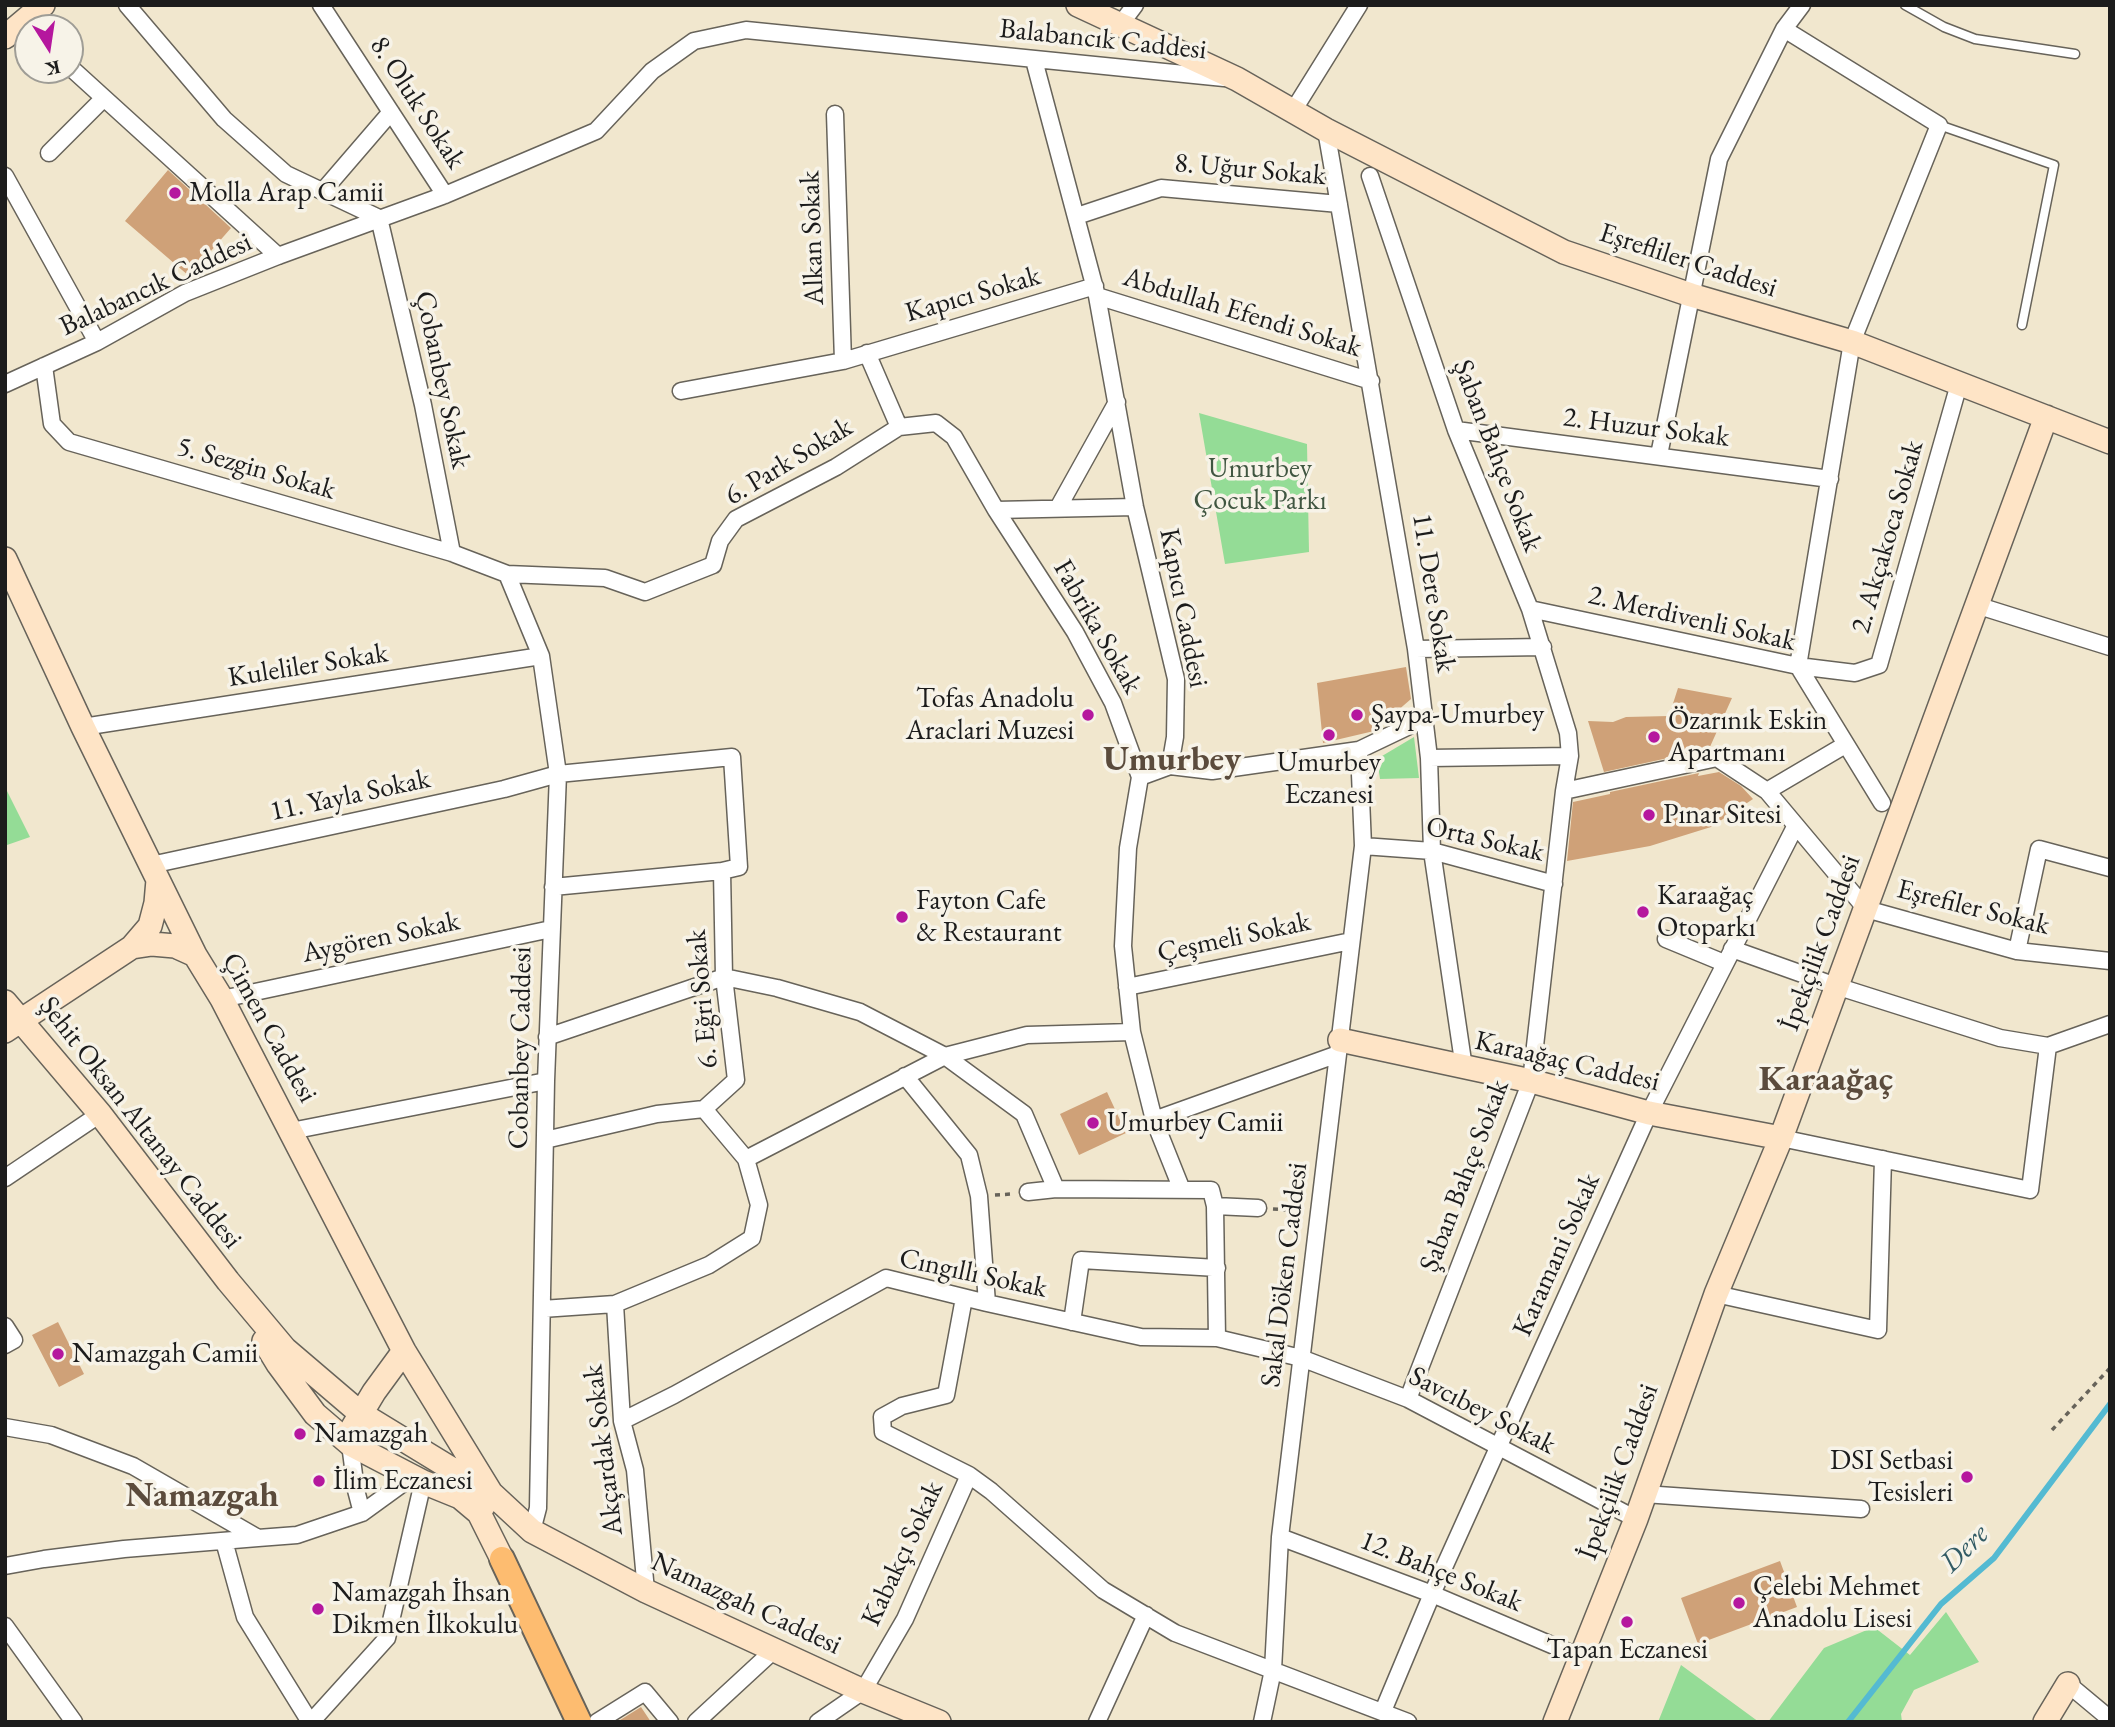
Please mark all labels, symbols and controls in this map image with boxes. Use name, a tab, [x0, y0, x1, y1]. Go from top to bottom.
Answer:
street label: Balabancık Caddesi	[998, 12, 1208, 68]
north arrow	[14, 14, 84, 84]
street label: 8. Oluk Sokak	[362, 31, 472, 175]
text: K	[43, 54, 63, 82]
street label: 8. Uğur Sokak	[1173, 147, 1327, 193]
street label: Alkan Sokak	[794, 170, 832, 306]
place label: Molla Arap Camii	[189, 176, 384, 210]
marker: Molla Arap Camii	[167, 185, 183, 201]
street label: Eşrefliler Caddesi	[1595, 216, 1781, 306]
street label: Balabancık Caddesi	[55, 226, 257, 344]
street label: Kapıcı Sokak	[902, 260, 1044, 330]
street label: Abdullah Efendi Sokak	[1119, 261, 1365, 365]
street label: Çobanbey Sokak	[407, 288, 477, 472]
street label: Şaban Bahçe Sokak	[1445, 355, 1549, 557]
street label: 2. Huzur Sokak	[1561, 401, 1731, 455]
street label: 6. Park Sokak	[719, 411, 859, 513]
street label: 5. Sezgin Sokak	[173, 430, 339, 508]
street label: 2. Akçakoca Sokak	[1844, 437, 1932, 637]
park label: Umurbey Çocuk Parkı	[1193, 452, 1327, 518]
street label: 11. Dere Sokak	[1404, 511, 1462, 675]
street label: Kapıcı Caddesi	[1151, 526, 1215, 690]
street label: Fabrika Sokak	[1045, 554, 1149, 700]
street label: 2. Merdivenli Sokak	[1585, 579, 1799, 659]
street label: Kuleliler Sokak	[226, 637, 390, 695]
place label: Tofas Anadolu Araclari Muzesi	[906, 682, 1074, 748]
place label: Şaypa-Umurbey	[1371, 698, 1544, 732]
place label: Özarınık Eskin Apartmanı	[1668, 704, 1827, 770]
marker: Tofas Anadolu Araclari Muzesi	[1080, 707, 1096, 723]
marker: Şaypa-Umurbey	[1349, 707, 1365, 723]
marker: Umurbey Eczanesi	[1321, 727, 1337, 743]
marker: Özarınık Eskin Apartmanı	[1646, 729, 1662, 745]
district label: Umurbey	[1103, 739, 1241, 781]
place label: Umurbey Eczanesi	[1277, 746, 1381, 812]
street label: 11. Yayla Sokak	[267, 763, 433, 829]
place label: Pınar Sitesi	[1663, 798, 1782, 832]
marker: Pınar Sitesi	[1641, 807, 1657, 823]
street label: Orta Sokak	[1423, 810, 1547, 870]
street label: İpekçilik Caddesi	[1774, 850, 1868, 1036]
street label: Eşrefiler Sokak	[1893, 873, 2053, 943]
place label: Karaağaç Otoparkı	[1657, 879, 1756, 945]
place label: Fayton Cafe & Restaurant	[916, 884, 1062, 950]
marker: Karaağaç Otoparkı	[1635, 904, 1651, 920]
street label: Aygören Sokak	[299, 905, 463, 971]
street label: Çeşmeli Sokak	[1154, 905, 1314, 971]
marker: Fayton Cafe & Restaurant	[894, 909, 910, 925]
street label: 6. Eğri Sokak	[680, 928, 726, 1070]
street label: Cobanbey Caddesi	[502, 946, 540, 1150]
street label: Çimen Caddesi	[214, 947, 324, 1109]
street label: Şehit Oksan Altanay Caddesi	[31, 990, 249, 1256]
street label: Karaağaç Caddesi	[1471, 1024, 1663, 1100]
district label: Karaağaç	[1759, 1059, 1893, 1101]
street label: Şaban Bahçe Sokak	[1413, 1075, 1517, 1277]
place label: Umurbey Camii	[1107, 1106, 1283, 1140]
marker: Umurbey Camii	[1085, 1115, 1101, 1131]
street label: Sakal Döken Caddesi	[1255, 1161, 1315, 1389]
street label: Karamani Sokak	[1506, 1168, 1608, 1342]
street label: Cıngıllı Sokak	[896, 1242, 1050, 1306]
place label: Namazgah Camii	[72, 1337, 258, 1371]
marker: Namazgah Camii	[50, 1346, 66, 1362]
street label: Savcıbey Sokak	[1403, 1360, 1561, 1462]
street label: Akçardak Sokak	[577, 1363, 631, 1537]
street label: İpekçilik Caddesi	[1572, 1379, 1666, 1565]
place label: Namazgah	[314, 1417, 428, 1451]
marker: Namazgah	[292, 1426, 308, 1442]
place label: DSI Setbasi Tesisleri	[1830, 1444, 1953, 1510]
place label: İlim Eczanesi	[333, 1464, 473, 1498]
marker: DSI Setbasi Tesisleri	[1959, 1469, 1975, 1485]
marker: İlim Eczanesi	[311, 1473, 327, 1489]
district label: Namazgah	[125, 1475, 279, 1517]
street label: Kabakçı Sokak	[855, 1476, 951, 1632]
water label: Dere	[1933, 1517, 1997, 1581]
street label: 12. Bahçe Sokak	[1355, 1524, 1527, 1620]
street label: Namazgah Caddesi	[646, 1545, 846, 1663]
place label: Çelebi Mehmet Anadolu Lisesi	[1753, 1570, 1920, 1636]
place label: Namazgah İhsan Dikmen İlkokulu	[332, 1576, 518, 1642]
marker: Çelebi Mehmet Anadolu Lisesi	[1731, 1595, 1747, 1611]
marker: Namazgah İhsan Dikmen İlkokulu	[310, 1601, 326, 1617]
marker: Tapan Eczanesi	[1619, 1614, 1635, 1630]
place label: Tapan Eczanesi	[1546, 1633, 1708, 1667]

